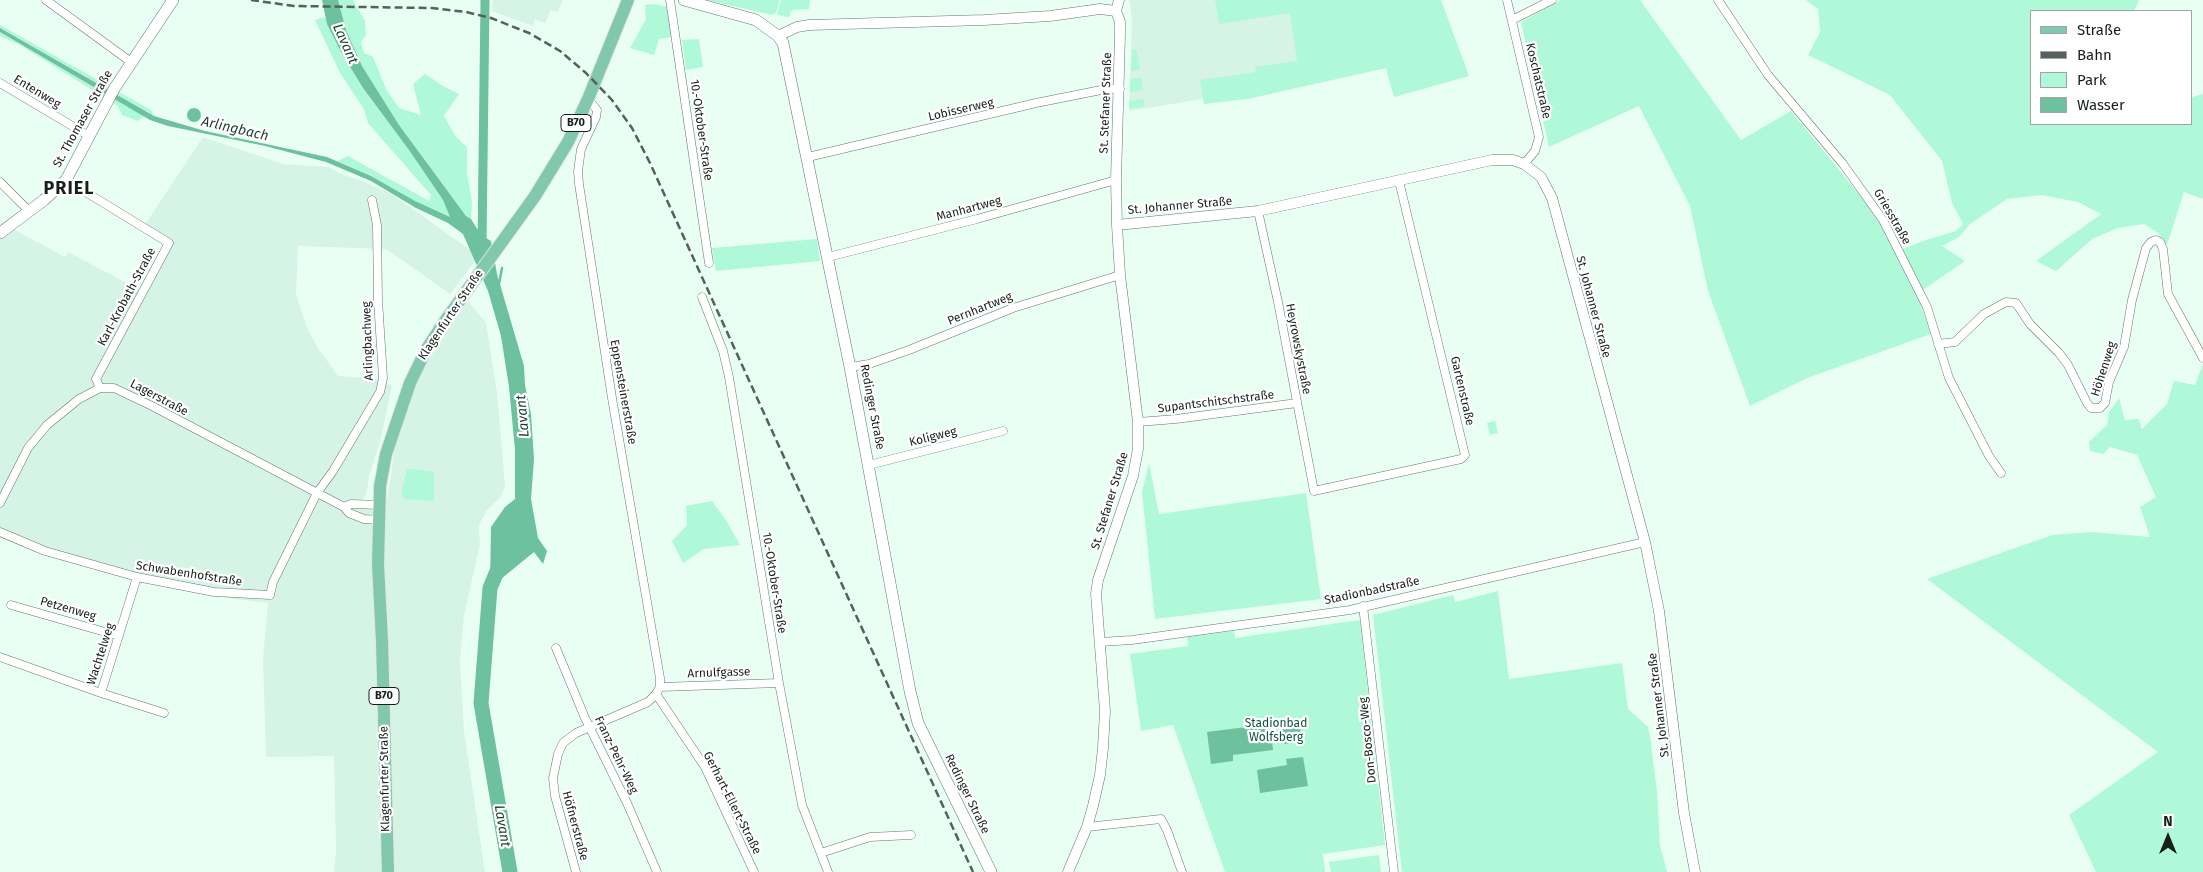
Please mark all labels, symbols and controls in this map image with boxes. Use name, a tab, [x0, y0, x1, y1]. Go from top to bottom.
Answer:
legend	[2030, 10, 2193, 125]
water label: Lavant	[329, 21, 361, 67]
text: Straße	[2077, 21, 2121, 39]
street label: Koschatstraße	[1522, 42, 1554, 120]
text: Bahn	[2077, 46, 2112, 64]
street label: St. Stefaner Straße	[1097, 52, 1115, 154]
street label: St. Thomaser Straße	[50, 68, 116, 170]
text: Park	[2077, 71, 2107, 89]
street label: Entenweg	[11, 72, 63, 112]
street label: 10.-Oktober-Straße	[687, 78, 715, 182]
street label: Lobisserweg	[927, 95, 995, 125]
text: Wasser	[2077, 96, 2125, 114]
water label: Arlingbach	[200, 113, 270, 145]
road number: B70	[561, 115, 591, 132]
district label: PRIEL	[43, 178, 95, 200]
street label: Griesstraße	[1870, 187, 1914, 247]
street label: Manhartweg	[935, 193, 1003, 225]
street label: St. Johanner Straße	[1127, 194, 1233, 218]
street label: Karl-Krobath-Straße	[95, 245, 159, 349]
street label: St. Johanner Straße	[1572, 254, 1614, 360]
street label: Klagenfurter Straße	[415, 267, 487, 363]
street label: Pernhartweg	[945, 289, 1015, 329]
street label: Arlingbachweg	[359, 301, 377, 381]
street label: Heyrowskystraße	[1282, 302, 1314, 396]
street label: Eppensteinerstraße	[607, 338, 639, 446]
street label: Höhenweg	[2088, 340, 2120, 398]
street label: Gartenstraße	[1447, 355, 1477, 427]
street label: Redinger Straße	[857, 363, 887, 451]
street label: Lagerstraße	[128, 377, 190, 419]
street label: Supantschitschstraße	[1157, 388, 1275, 416]
water label: Lavant	[513, 394, 533, 438]
street label: Koligweg	[908, 424, 958, 450]
street label: St. Stefaner Straße	[1088, 451, 1132, 551]
street label: 10.-Oktober-Straße	[759, 531, 789, 635]
street label: Schwabenhofstraße	[135, 558, 243, 590]
street label: Stadionbadstraße	[1323, 574, 1421, 608]
street label: Petzenweg	[38, 594, 98, 624]
street label: Wachtelweg	[84, 621, 118, 687]
street label: St. Johanner Straße	[1645, 652, 1673, 758]
street label: Arnulfgasse	[687, 665, 751, 681]
road number: B70	[369, 688, 399, 704]
street label: Don-Bosco-Weg	[1356, 696, 1380, 784]
street label: Franz-Pehr-Weg	[591, 714, 641, 796]
park label: Stadionbad Wolfsberg	[1245, 717, 1307, 745]
street label: Klagenfurter Straße	[377, 726, 393, 832]
street label: Gerhart-Ellert-Straße	[700, 749, 764, 857]
street label: Redinger Straße	[941, 752, 993, 836]
street label: Höfnerstraße	[559, 790, 591, 862]
water label: Lavant	[490, 804, 514, 848]
north arrow	[2143, 812, 2193, 862]
text: N	[2163, 813, 2173, 830]

